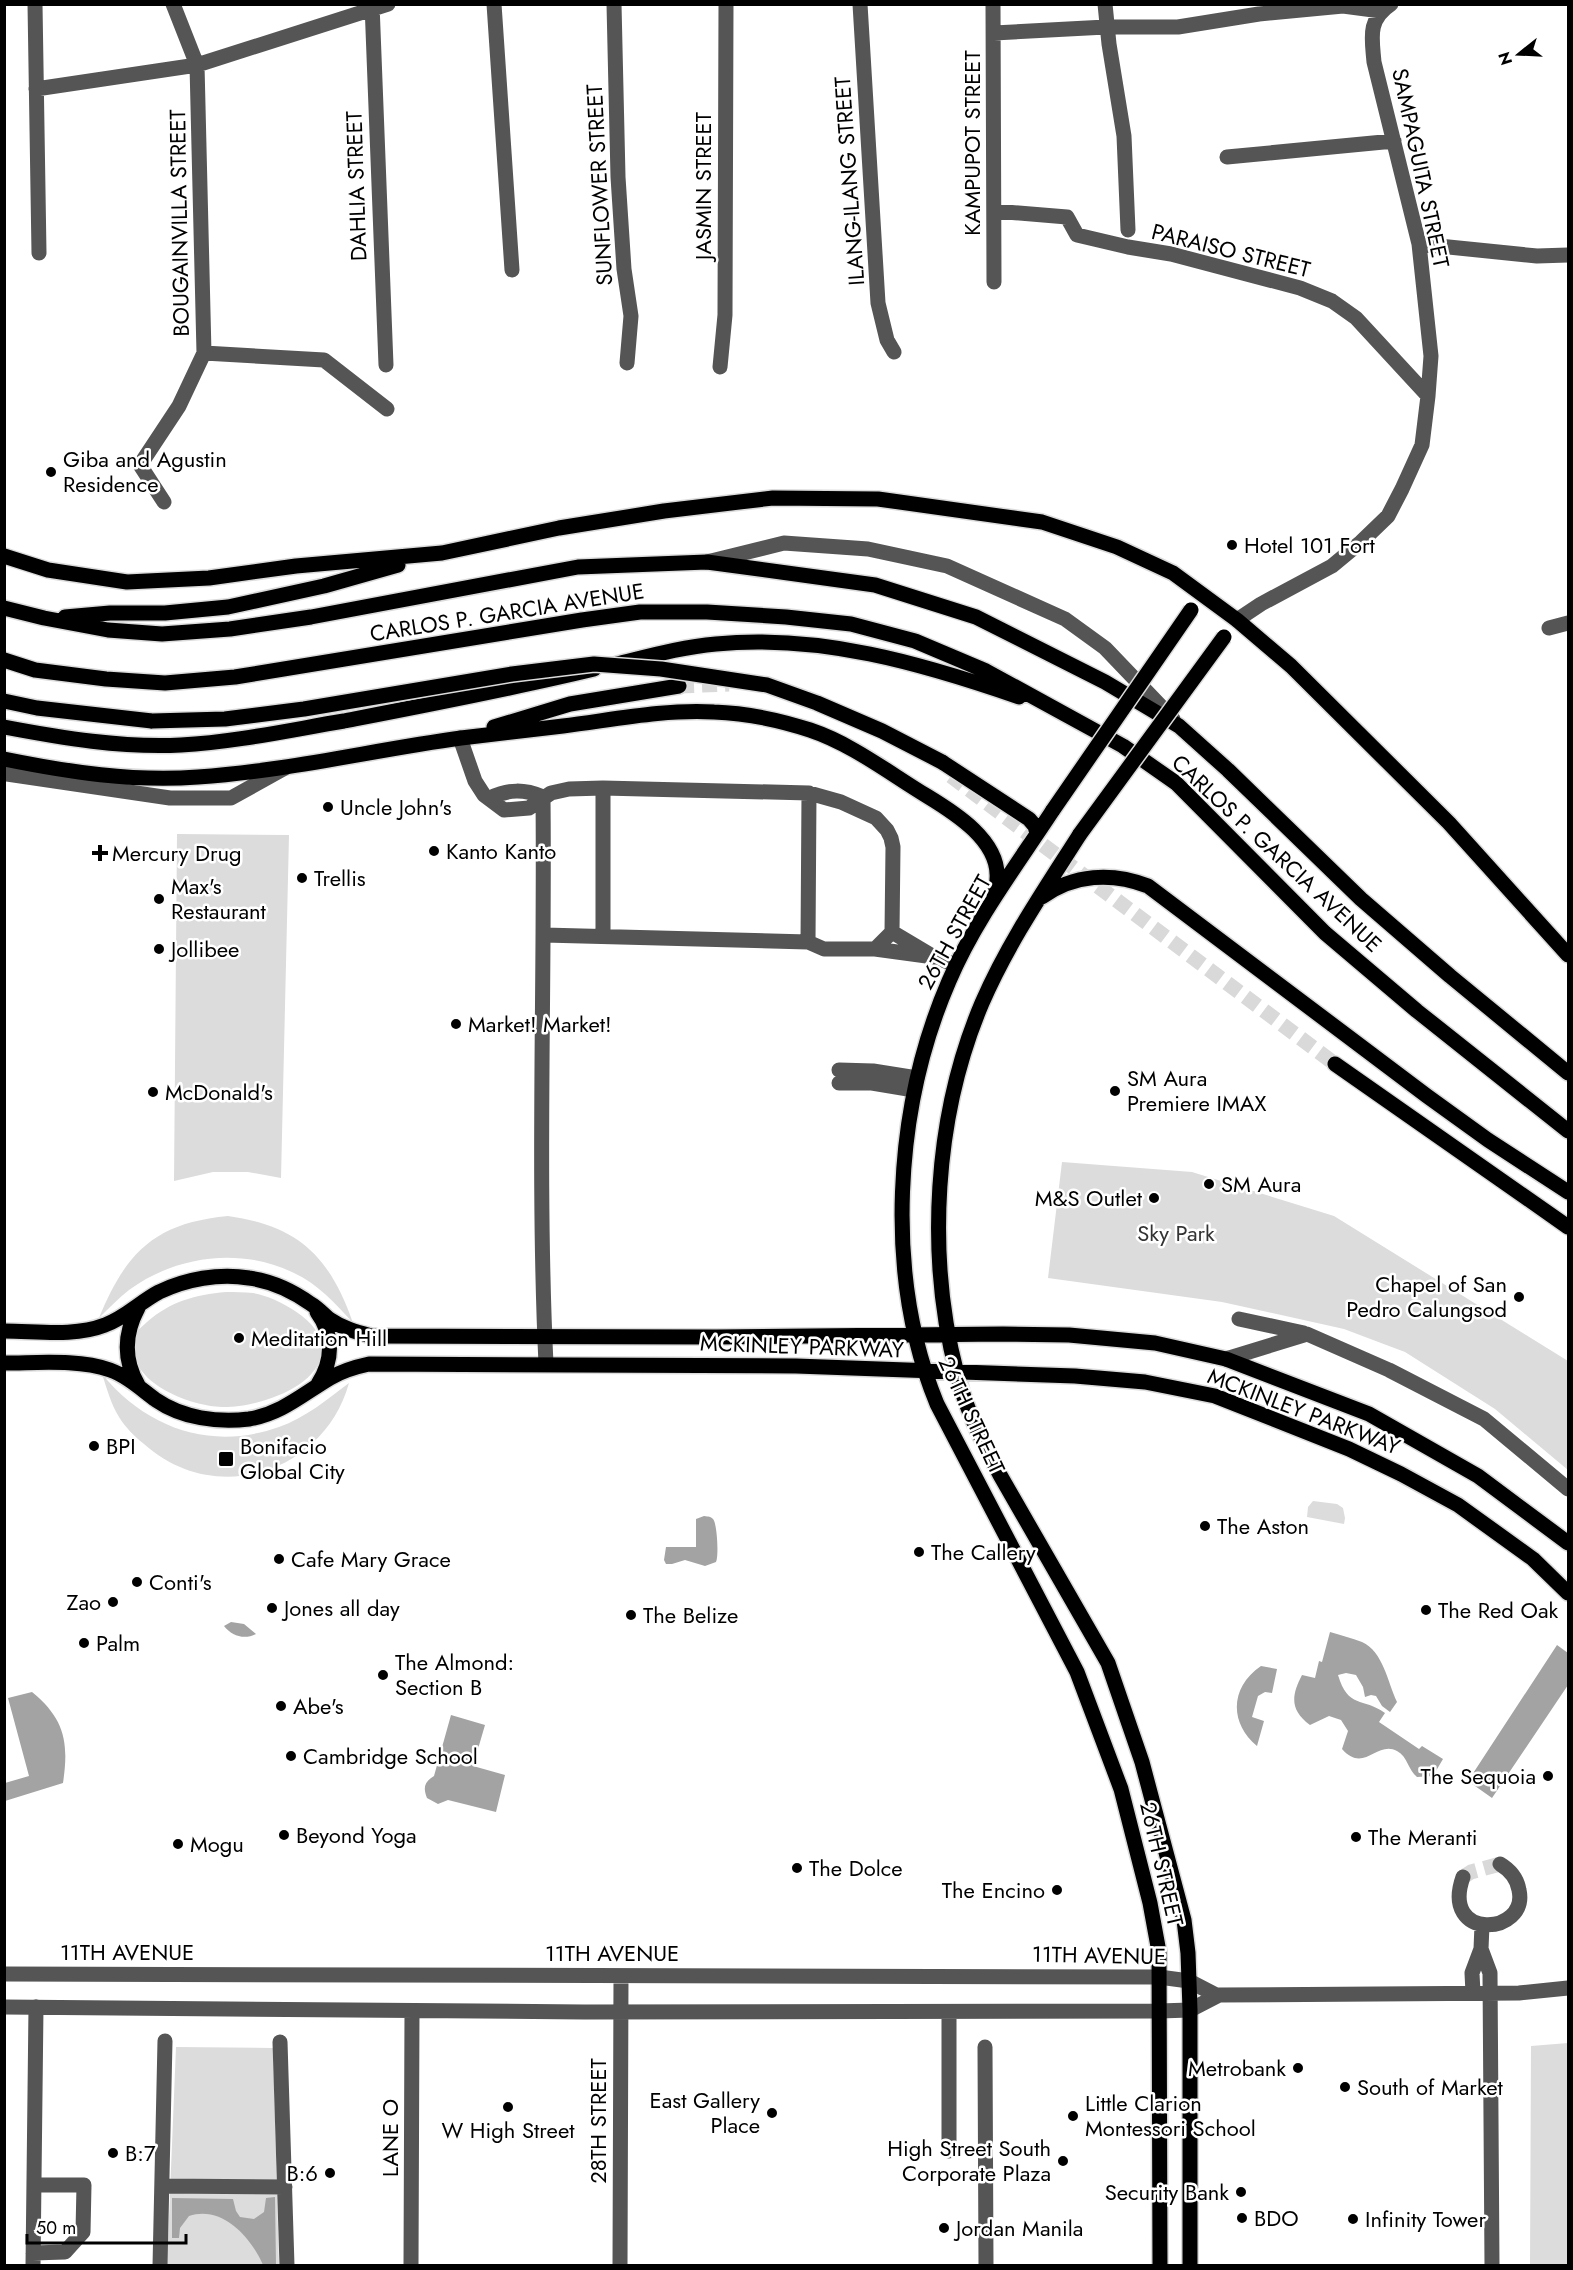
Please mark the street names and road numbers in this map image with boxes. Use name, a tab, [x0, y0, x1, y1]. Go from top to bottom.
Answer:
street label: KAMPUPOT STREET	[956, 50, 988, 236]
street label: SAMPAGUITA STREET	[1384, 65, 1458, 271]
street label: ILANG-ILANG STREET	[826, 75, 872, 287]
street label: SUNFLOWER STREET	[578, 83, 620, 287]
street label: BOUGAINVILLA STREET	[161, 108, 197, 337]
street label: DAHLIA STREET	[337, 110, 375, 262]
street label: JASMIN STREET	[687, 111, 719, 263]
street label: PARAISO STREET	[1148, 215, 1314, 285]
street label: CARLOS P. GARCIA AVENUE	[368, 575, 646, 649]
street label: CARLOS P. GARCIA AVENUE	[1165, 747, 1389, 959]
street label: 26TH STREET	[909, 868, 999, 995]
street label: MCKINLEY PARKWAY	[699, 1326, 905, 1366]
street label: 26TH STREET	[931, 1351, 1014, 1480]
street label: MCKINLEY PARKWAY	[1203, 1359, 1406, 1463]
street label: 26TH STREET	[1132, 1799, 1192, 1930]
street label: 11TH AVENUE	[60, 1936, 194, 1968]
street label: 11TH AVENUE	[545, 1937, 679, 1969]
street label: 11TH AVENUE	[1032, 1938, 1166, 1972]
street label: 28TH STREET	[582, 2057, 614, 2184]
street label: LANE O	[374, 2099, 406, 2177]

